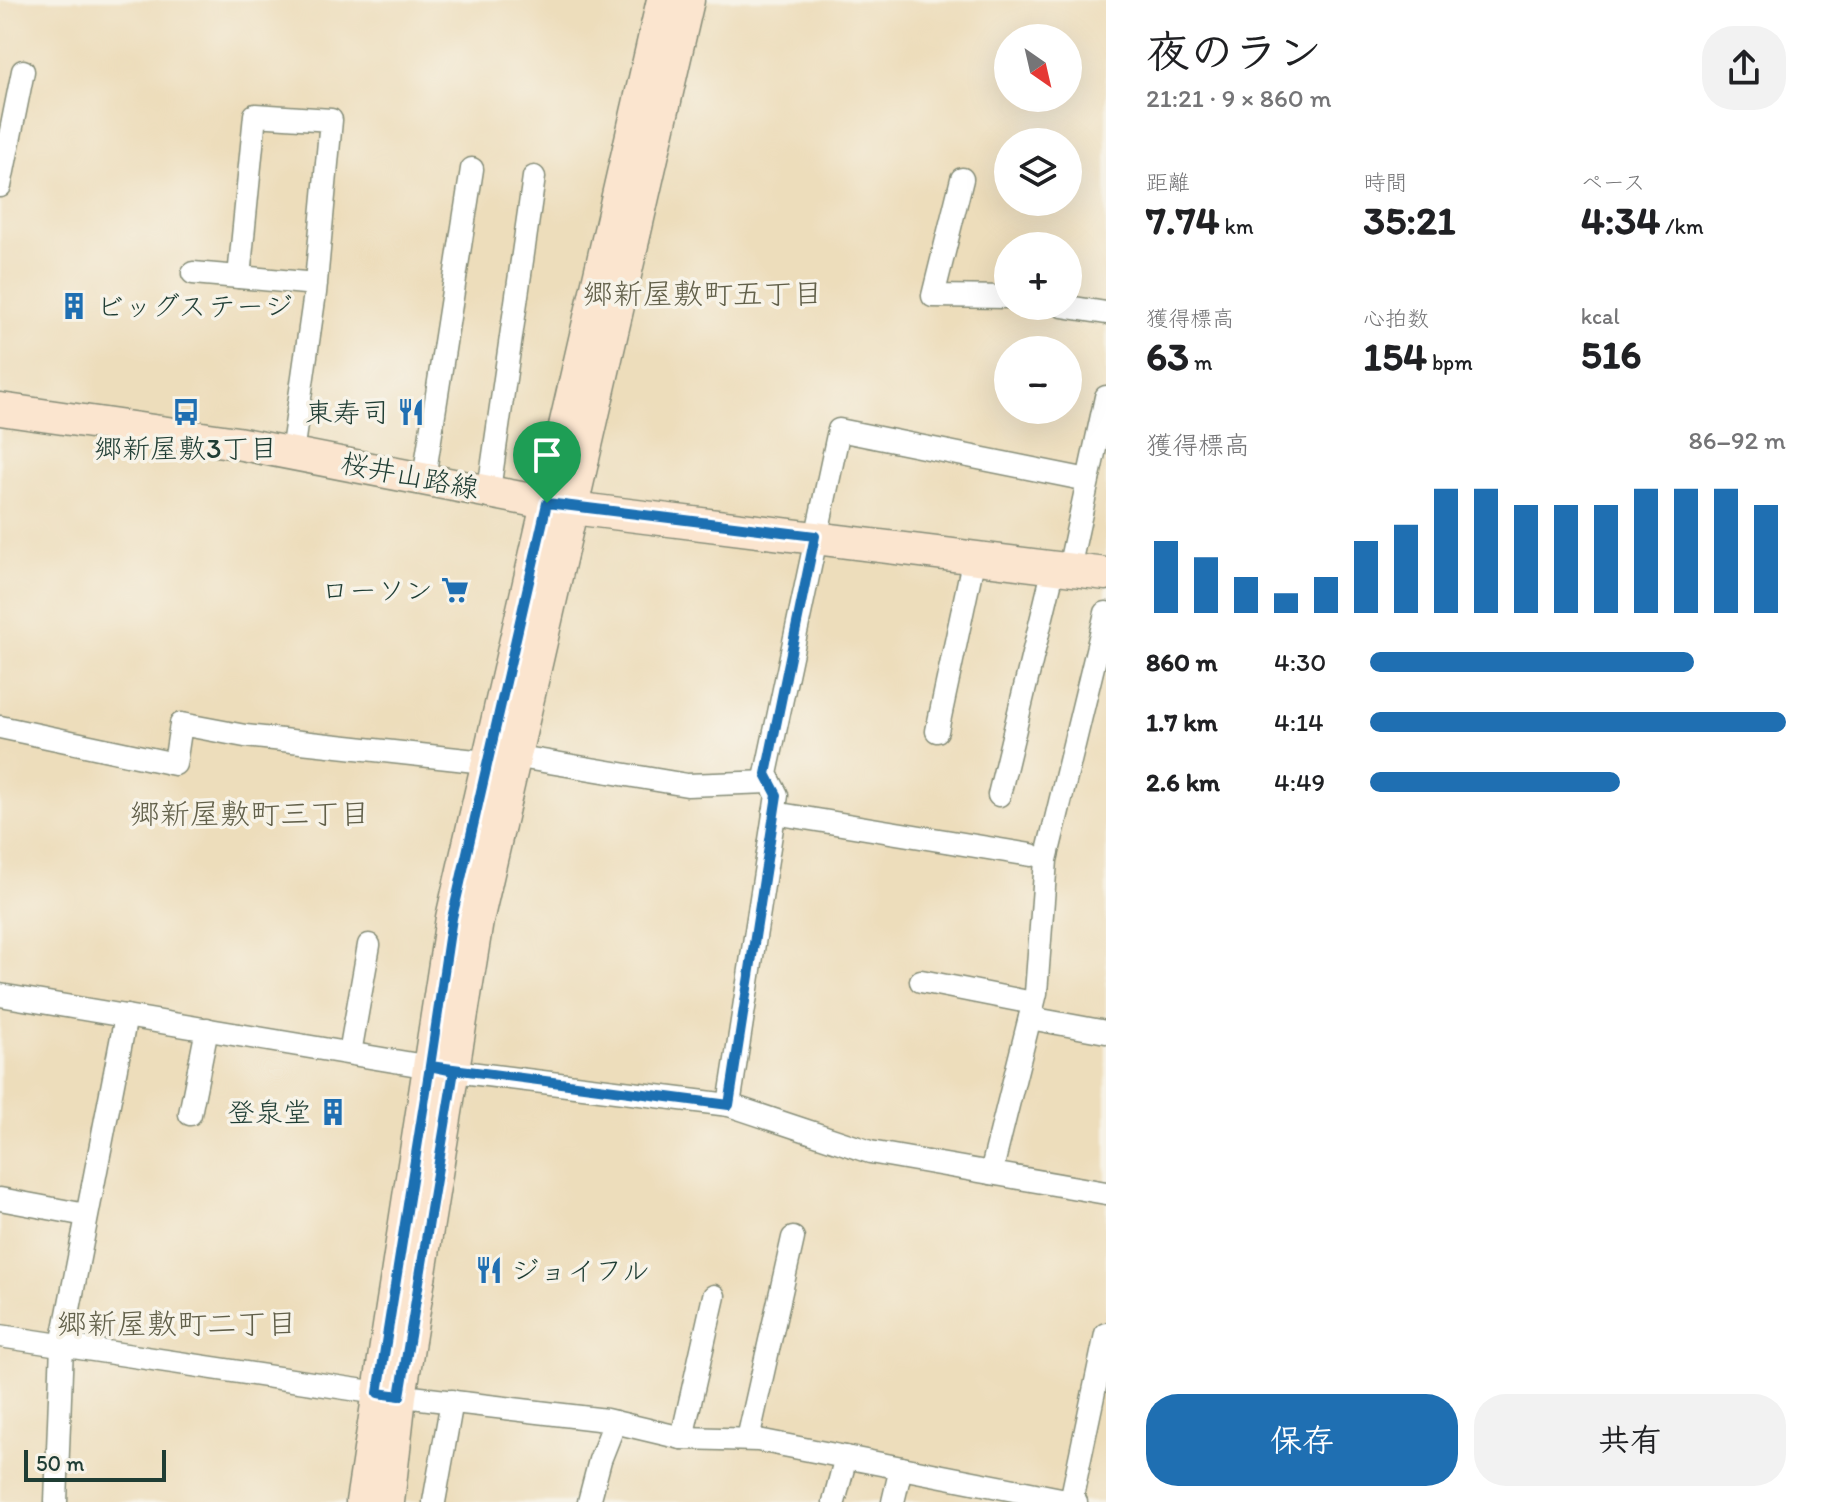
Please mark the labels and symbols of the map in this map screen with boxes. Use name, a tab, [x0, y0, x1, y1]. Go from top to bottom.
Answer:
north arrow	[994, 24, 1082, 112]
district label: 郷新屋敷町五丁目	[583, 275, 823, 312]
place label: ビッグステージ	[96, 289, 293, 323]
building icon: ビッグステージ	[59, 291, 89, 321]
place label: 東寿司	[305, 395, 389, 429]
bus stop icon: 郷新屋敷3丁目	[171, 397, 201, 427]
restaurant icon: 東寿司	[396, 397, 426, 427]
pin	[513, 421, 581, 503]
place label: 郷新屋敷3丁目	[94, 431, 278, 465]
street label: 桜井山路線	[338, 445, 482, 505]
place label: ローソン	[321, 573, 433, 607]
supermarket icon: ローソン	[440, 575, 470, 605]
district label: 郷新屋敷町三丁目	[130, 795, 370, 832]
place label: 登泉堂	[227, 1095, 311, 1129]
building icon: 登泉堂	[318, 1097, 348, 1127]
place label: ジョイフル	[511, 1253, 650, 1287]
restaurant icon: ジョイフル	[474, 1255, 504, 1285]
district label: 郷新屋敷町二丁目	[57, 1305, 297, 1342]
scale bar	[24, 1446, 166, 1482]

